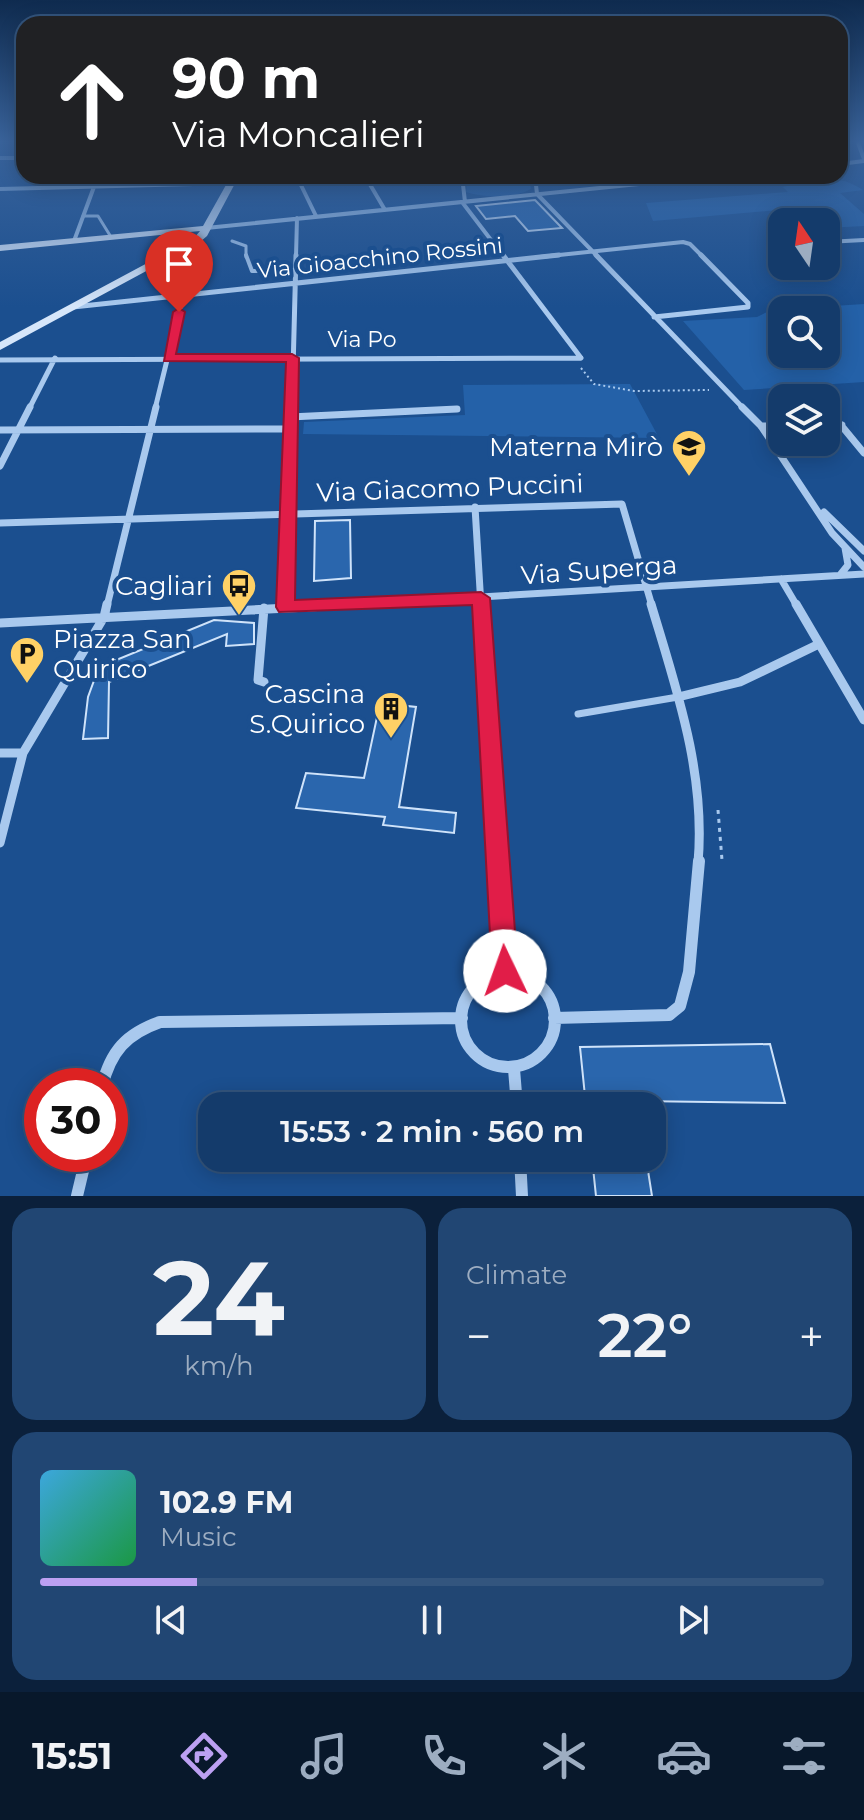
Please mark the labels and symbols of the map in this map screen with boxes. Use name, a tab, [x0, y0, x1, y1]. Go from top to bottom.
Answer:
north arrow	[768, 208, 840, 280]
pin	[145, 230, 213, 312]
street label: Via Gioacchino Rossini	[256, 232, 504, 284]
street label: Via Po	[328, 326, 396, 353]
school or university icon: Materna Mirò	[670, 428, 708, 478]
place label: Materna Mirò	[489, 431, 663, 463]
street label: Via Giacomo Puccini	[316, 467, 584, 509]
street label: Via Superga	[520, 549, 678, 591]
bus stop icon: Cagliari	[220, 567, 258, 617]
place label: Cagliari	[115, 570, 213, 602]
place label: Piazza San Quirico	[53, 623, 192, 685]
parking icon: Piazza San Quirico	[8, 635, 46, 685]
place label: Cascina S.Quirico	[249, 678, 365, 740]
building icon: Cascina S.Quirico	[372, 690, 410, 740]
position arrow	[463, 929, 547, 1013]
speed limit sign: 30	[24, 1068, 128, 1172]

